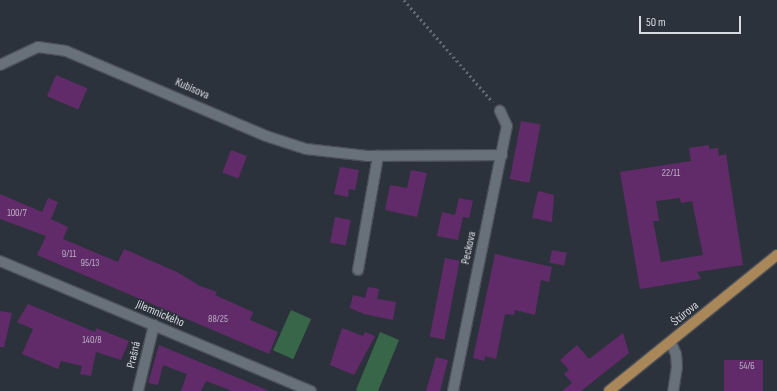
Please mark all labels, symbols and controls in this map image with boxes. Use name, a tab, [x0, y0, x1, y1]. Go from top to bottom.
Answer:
scale bar	[641, 8, 743, 34]
text: 50 m	[646, 15, 666, 30]
street label: Kubisova	[173, 75, 211, 103]
house number: 22/11	[662, 168, 680, 180]
house number: 100/7	[7, 208, 27, 220]
street label: Peckova	[459, 230, 479, 266]
house number: 9/11	[62, 249, 76, 261]
house number: 95/13	[80, 258, 100, 270]
street label: Jilemnického	[134, 297, 186, 331]
street label: Štúrova	[668, 299, 702, 329]
house number: 88/25	[208, 314, 228, 326]
house number: 140/8	[82, 335, 102, 347]
street label: Prašná	[124, 340, 144, 370]
house number: 54/6	[739, 361, 755, 373]

